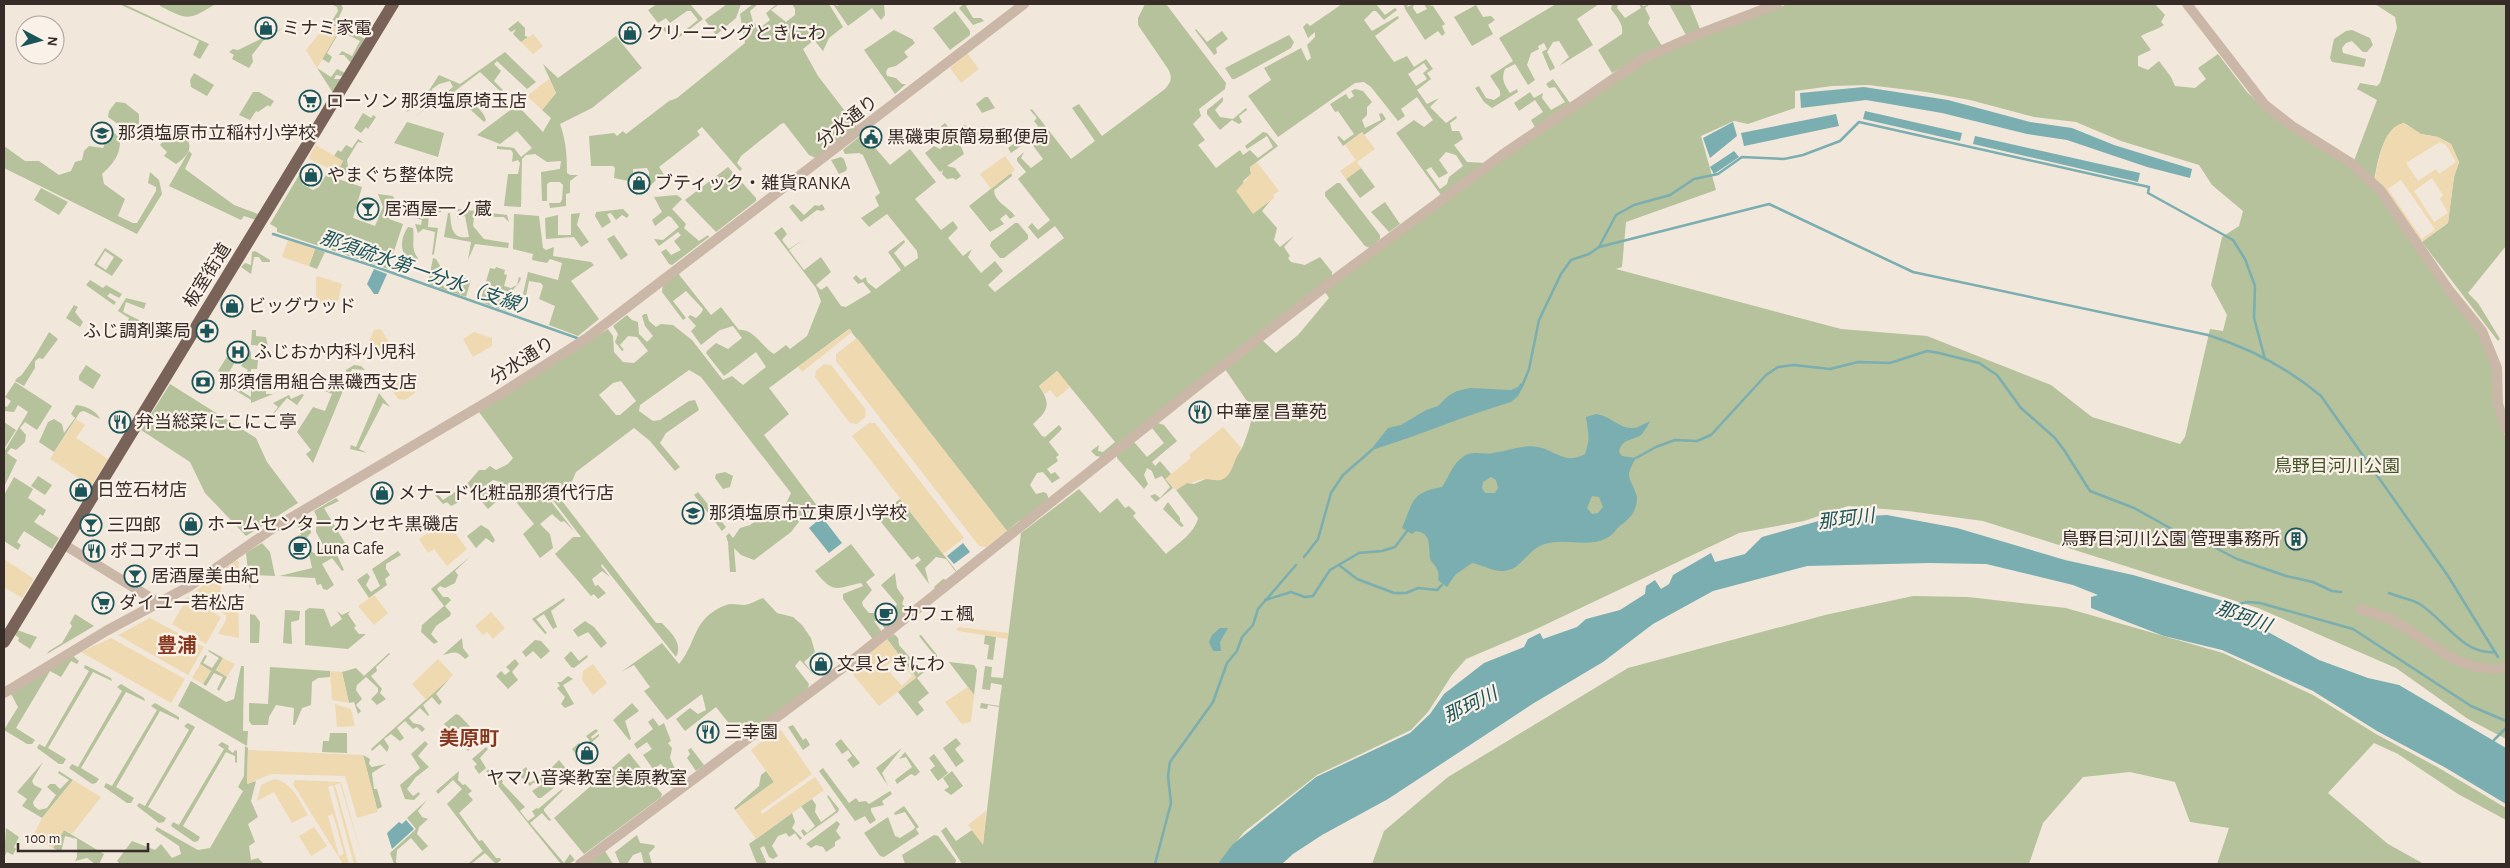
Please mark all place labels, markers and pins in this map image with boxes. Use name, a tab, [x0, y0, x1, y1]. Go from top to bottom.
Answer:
shop icon: ミナミ家電	[254, 16, 278, 40]
place label: ミナミ家電	[282, 19, 372, 38]
shop icon: クリーニングときにわ	[618, 21, 642, 45]
place label: クリーニングときにわ	[646, 23, 826, 43]
supermarket icon: ローソン 那須塩原埼玉店	[298, 89, 322, 113]
place label: ローソン 那須塩原埼玉店	[326, 91, 527, 111]
school or university icon: 那須塩原市立稲村小学校	[90, 121, 114, 145]
place label: 那須塩原市立稲村小学校	[118, 123, 316, 143]
public building icon: 黒磯東原簡易郵便局	[859, 125, 883, 149]
place label: 黒磯東原簡易郵便局	[887, 127, 1049, 147]
shop icon: やまぐち整体院	[299, 163, 323, 187]
place label: やまぐち整体院	[327, 165, 453, 185]
shop icon: ブティック・雑貨RANKA	[627, 171, 651, 195]
place label: ブティック・雑貨RANKA	[655, 173, 851, 193]
bar icon: 居酒屋一ノ蔵	[356, 197, 380, 221]
place label: 居酒屋一ノ蔵	[384, 200, 492, 219]
shop icon: ビッグウッド	[220, 294, 244, 318]
place label: ビッグウッド	[248, 296, 356, 316]
pharmacy icon: ふじ調剤薬局	[195, 319, 219, 343]
place label: ふじ調剤薬局	[83, 322, 191, 341]
hospital icon: ふじおか内科小児科	[226, 340, 250, 364]
place label: ふじおか内科小児科	[254, 343, 416, 362]
bank icon: 那須信用組合黒磯西支店	[191, 370, 215, 394]
place label: 那須信用組合黒磯西支店	[219, 372, 417, 392]
restaurant icon: 中華屋 昌華苑	[1188, 400, 1212, 424]
place label: 中華屋 昌華苑	[1216, 403, 1327, 422]
restaurant icon: 弁当総菜にこにこ亭	[108, 410, 132, 434]
place label: 弁当総菜にこにこ亭	[136, 412, 297, 432]
shop icon: 日笠石材店	[69, 478, 93, 502]
place label: 日笠石材店	[97, 480, 187, 500]
shop icon: メナード化粧品那須代行店	[370, 481, 394, 505]
place label: メナード化粧品那須代行店	[398, 483, 614, 503]
school or university icon: 那須塩原市立東原小学校	[681, 501, 705, 525]
place label: 那須塩原市立東原小学校	[709, 503, 907, 523]
shop icon: ホームセンターカンセキ黒磯店	[179, 512, 203, 536]
bar icon: 三四郎	[79, 513, 103, 537]
place label: ホームセンターカンセキ黒磯店	[207, 515, 458, 534]
place label: 三四郎	[107, 516, 161, 535]
building icon: 鳥野目河川公園 管理事務所	[2284, 527, 2308, 551]
place label: 鳥野目河川公園 管理事務所	[2061, 529, 2280, 549]
cafe icon: Luna Cafe	[288, 536, 312, 560]
restaurant icon: ポコアポコ	[82, 539, 106, 563]
place label: Luna Cafe	[316, 540, 384, 558]
place label: ポコアポコ	[110, 542, 200, 561]
bar icon: 居酒屋美由紀	[123, 564, 147, 588]
place label: 居酒屋美由紀	[151, 566, 259, 586]
supermarket icon: ダイユー若松店	[91, 591, 115, 615]
place label: ダイユー若松店	[119, 593, 245, 613]
cafe icon: カフェ楓	[874, 602, 898, 626]
place label: カフェ楓	[902, 605, 974, 624]
shop icon: 文具ときにわ	[809, 652, 833, 676]
place label: 文具ときにわ	[837, 655, 945, 674]
restaurant icon: 三幸園	[696, 720, 720, 744]
place label: 三幸園	[724, 723, 778, 742]
shop icon: ヤマハ音楽教室 美原教室	[575, 741, 599, 765]
place label: ヤマハ音楽教室 美原教室	[487, 768, 687, 788]

